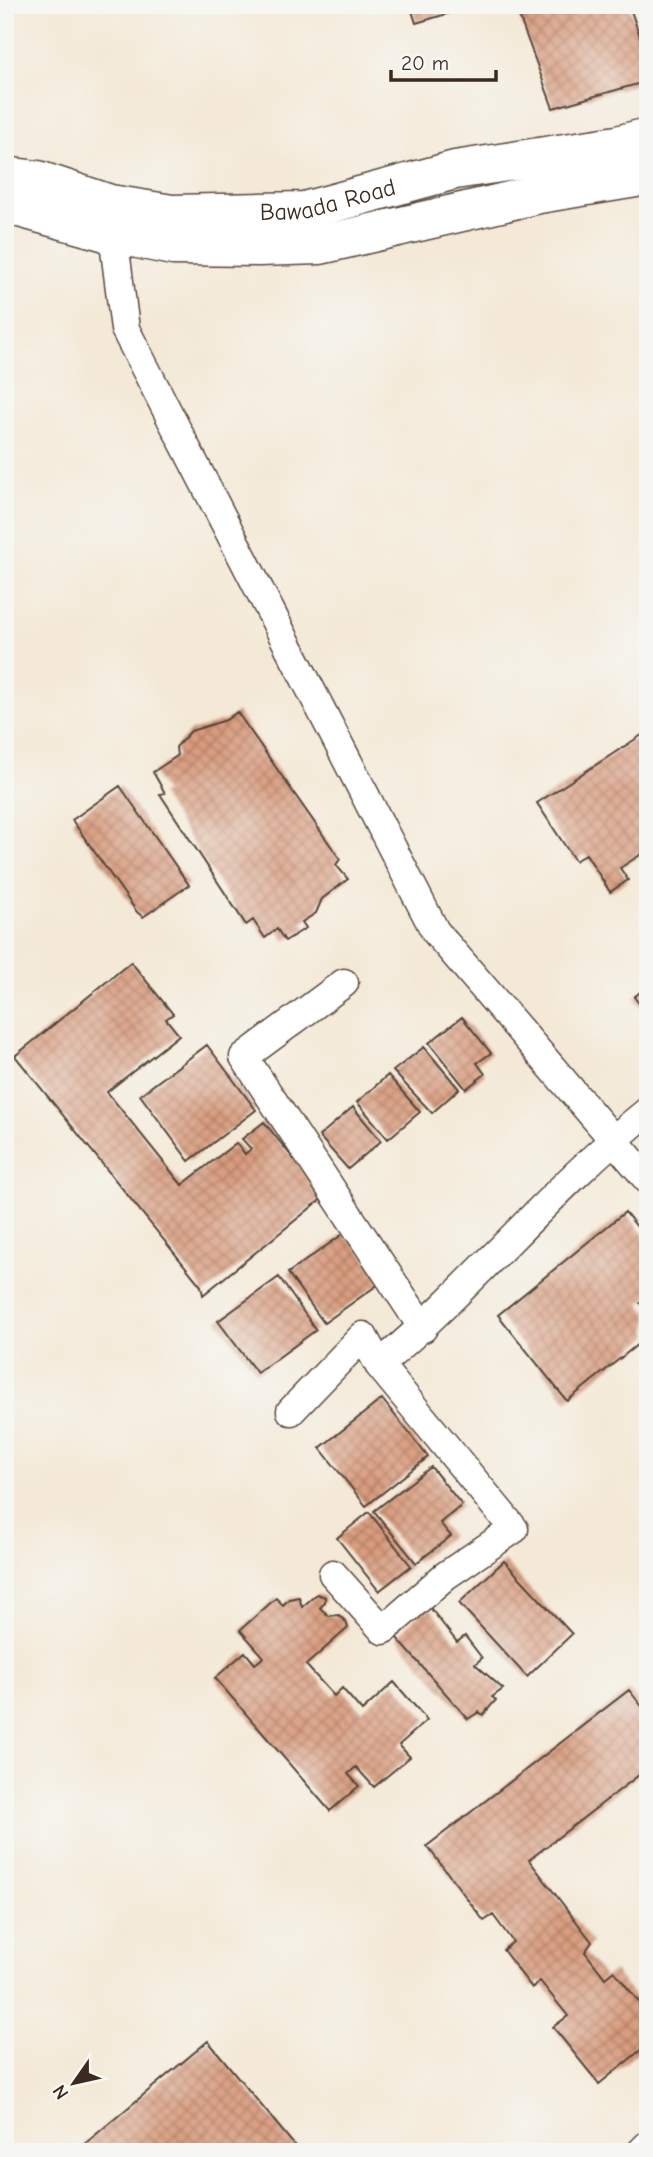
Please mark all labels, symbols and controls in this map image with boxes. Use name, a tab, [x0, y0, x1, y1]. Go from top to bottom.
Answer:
scale bar	[391, 38, 496, 82]
text: 20 m	[401, 51, 449, 75]
street label: Bawada Road	[259, 173, 399, 226]
north arrow	[38, 2048, 108, 2118]
text: N	[48, 2081, 73, 2103]

